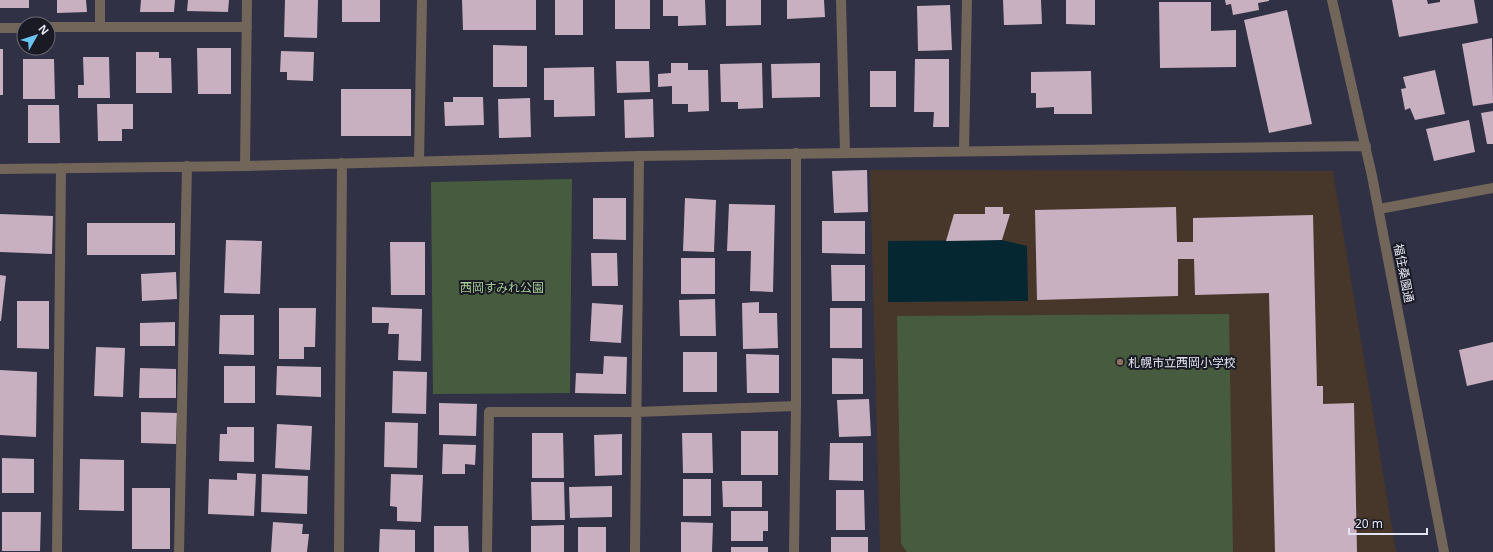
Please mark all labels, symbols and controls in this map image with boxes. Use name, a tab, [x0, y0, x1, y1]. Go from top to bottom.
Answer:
north arrow	[16, 16, 56, 56]
text: N	[36, 21, 53, 38]
street label: 福住桑園通	[1390, 242, 1418, 304]
park label: 西岡すみれ公園	[460, 279, 544, 296]
place label: 札幌市立西岡小学校	[1128, 354, 1236, 371]
marker: 札幌市立西岡小学校	[1115, 357, 1125, 367]
scale bar	[1349, 510, 1427, 536]
text: 20 m	[1355, 515, 1383, 532]

